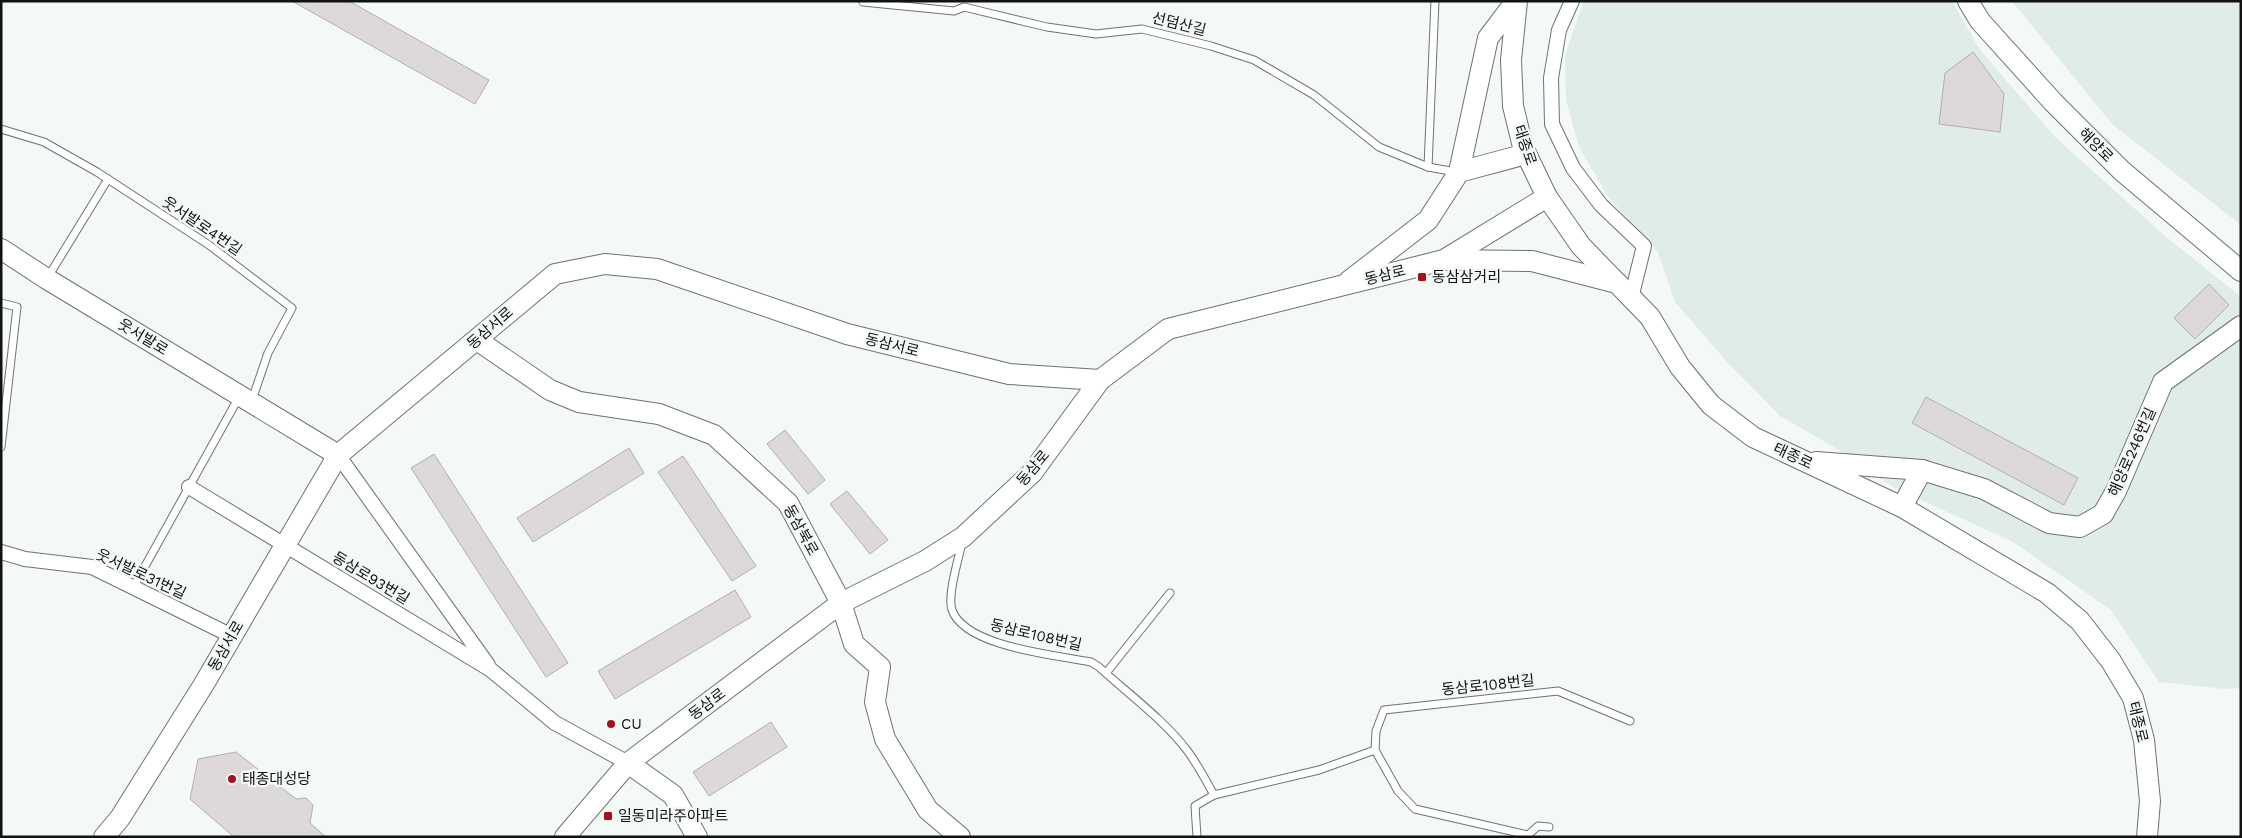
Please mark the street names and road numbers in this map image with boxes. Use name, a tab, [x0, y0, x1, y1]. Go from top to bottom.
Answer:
street label: 선덤산길	[1150, 9, 1208, 39]
street label: 태종로	[1510, 122, 1540, 168]
street label: 해양로	[2075, 124, 2117, 166]
street label: 웃서발로4번길	[159, 193, 245, 259]
street label: 동삼로	[1363, 261, 1407, 289]
street label: 동삼서로	[463, 303, 517, 353]
street label: 웃서발로	[115, 315, 171, 359]
street label: 동삼서로	[863, 330, 921, 360]
street label: 해양로246번길	[2104, 405, 2160, 499]
street label: 태종로	[1770, 439, 1816, 473]
street label: 동삼로	[1013, 446, 1053, 490]
street label: 동삼북로	[780, 501, 822, 559]
street label: 웃서발로31번길	[93, 545, 189, 603]
street label: 동삼로93번길	[329, 548, 413, 608]
street label: 동삼로108번길	[988, 616, 1084, 654]
street label: 동삼서로	[204, 618, 248, 674]
street label: 동삼로108번길	[1441, 671, 1535, 699]
street label: 동삼로	[685, 684, 729, 724]
street label: 태종로	[2124, 700, 2152, 744]

